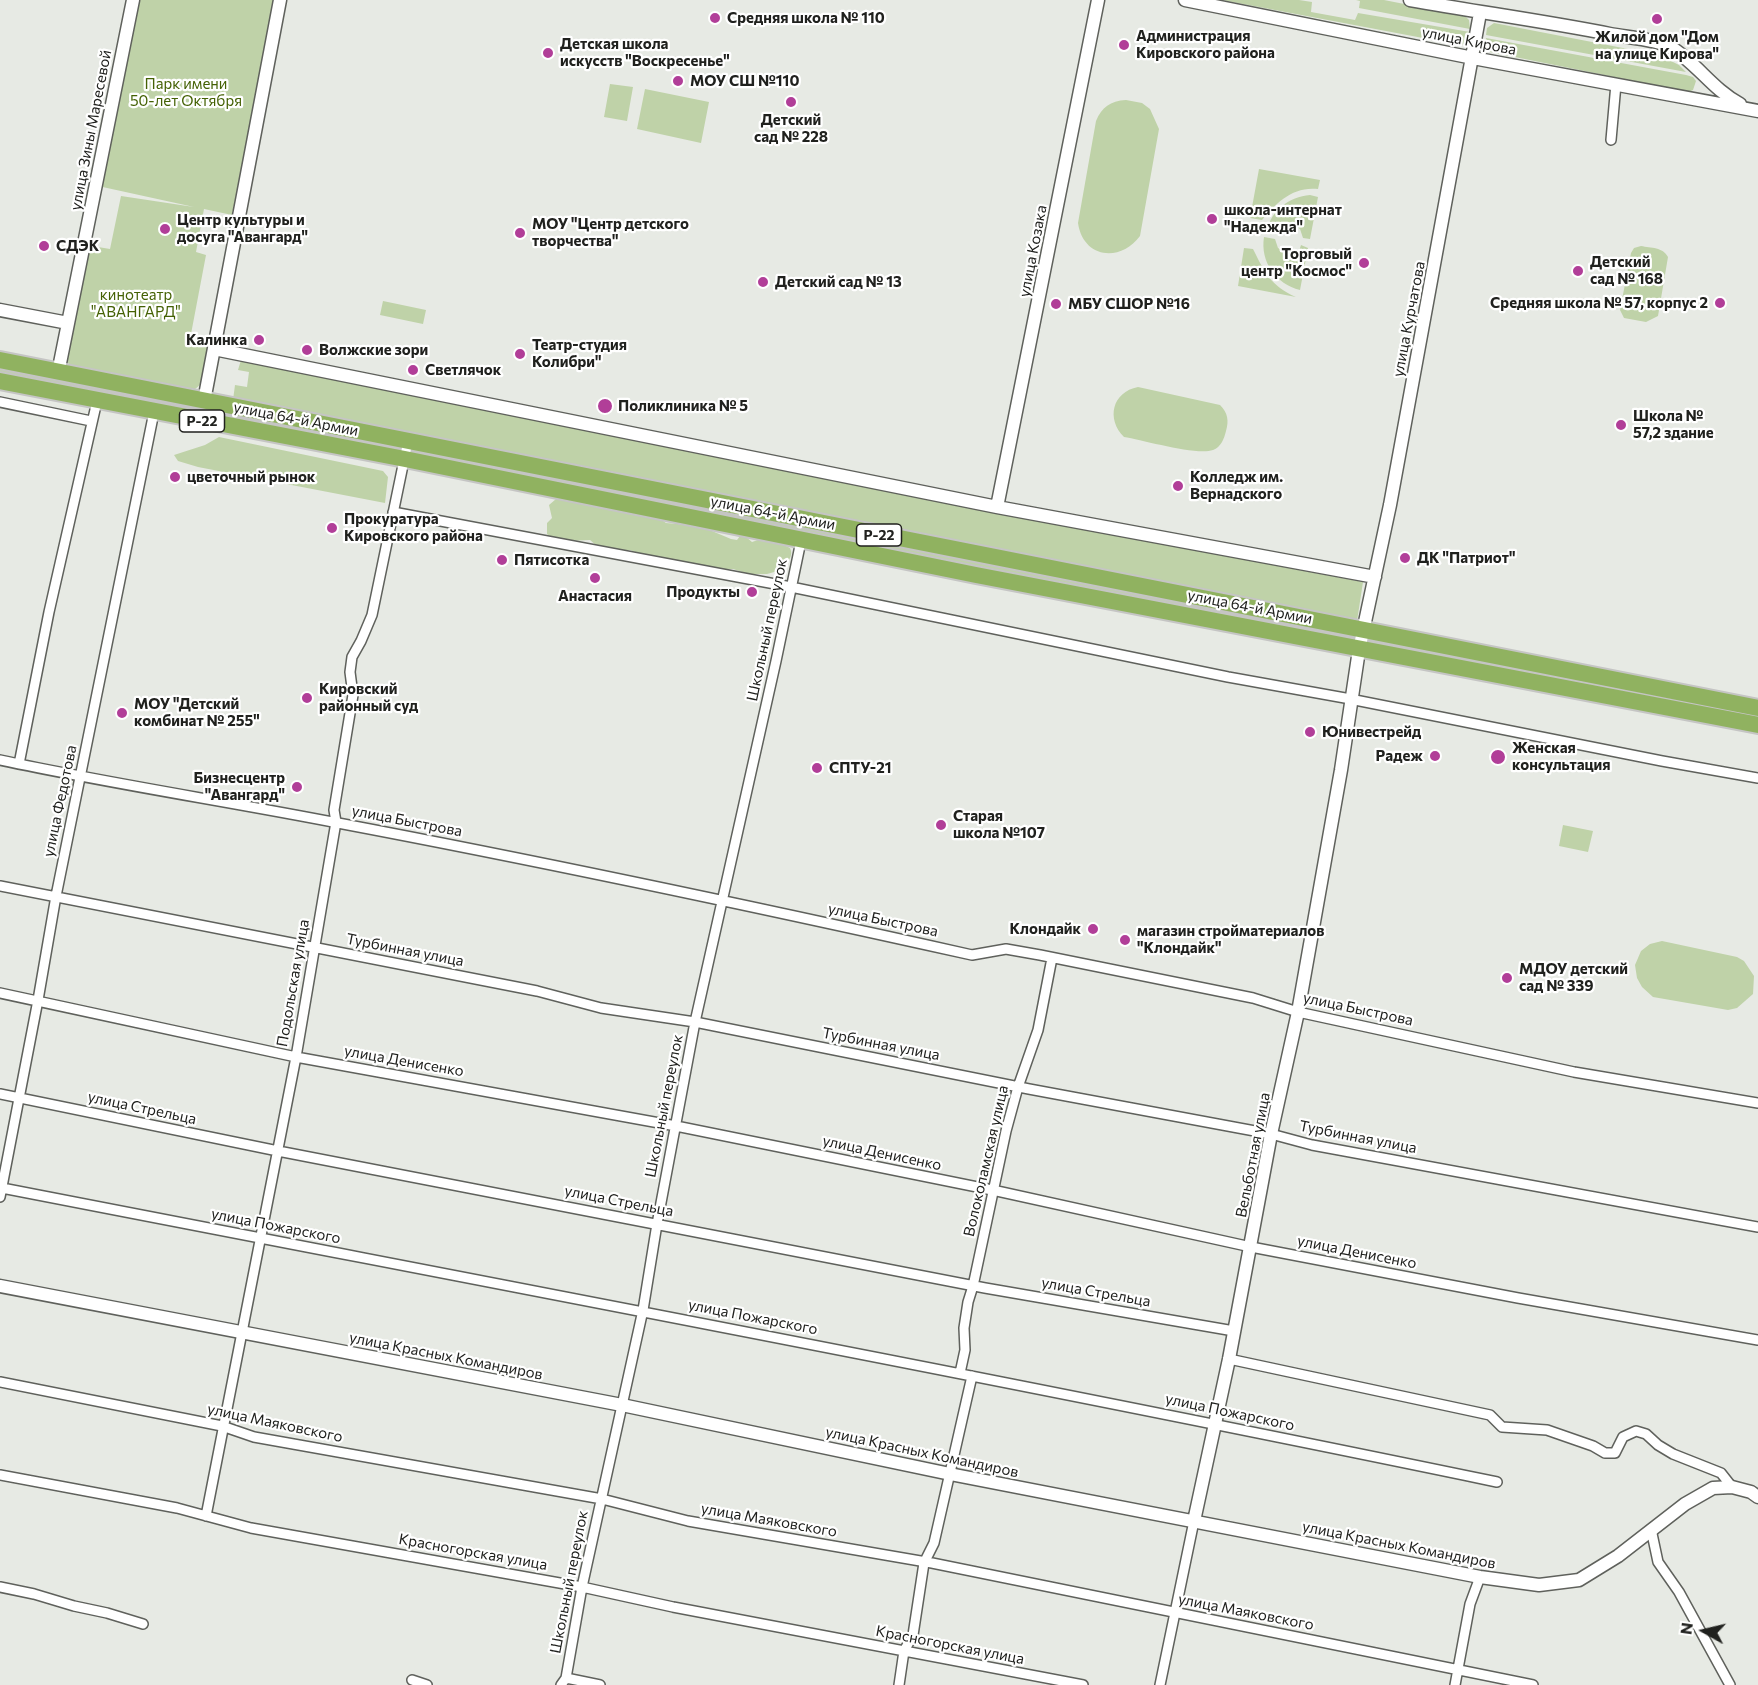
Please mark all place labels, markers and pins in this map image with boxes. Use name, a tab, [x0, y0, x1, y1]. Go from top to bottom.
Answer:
place label: Средняя школа № 110	[727, 9, 885, 27]
marker: Средняя школа № 110	[708, 11, 722, 25]
marker: Жилой дом "Дом на улице Кирова"	[1650, 12, 1664, 26]
place label: Администрация Кировского района	[1136, 27, 1275, 62]
place label: Жилой дом "Дом на улице Кирова"	[1595, 28, 1719, 63]
place label: Детская школа искусств "Воскресенье"	[560, 35, 730, 70]
marker: Администрация Кировского района	[1117, 38, 1131, 52]
marker: Детская школа искусств "Воскресенье"	[541, 46, 555, 60]
place label: МОУ СШ №110	[690, 72, 799, 90]
marker: МОУ СШ №110	[671, 74, 685, 88]
marker: Детский сад № 228	[784, 95, 798, 109]
place label: Детский сад № 228	[754, 111, 828, 146]
place label: школа-интернат "Надежда"	[1224, 201, 1342, 236]
place label: Центр культуры и досуга "Авангард"	[177, 211, 308, 246]
marker: школа-интернат "Надежда"	[1205, 212, 1219, 226]
place label: МОУ "Центр детского творчества"	[532, 215, 689, 250]
marker: Центр культуры и досуга "Авангард"	[158, 222, 172, 236]
marker: МОУ "Центр детского творчества"	[513, 226, 527, 240]
place label: СДЭК	[56, 237, 99, 255]
marker: СДЭК	[37, 239, 51, 253]
place label: Торговый центр "Космос"	[1241, 245, 1352, 280]
place label: Детский сад № 168	[1590, 253, 1663, 288]
marker: Торговый центр "Космос"	[1357, 256, 1371, 270]
marker: Детский сад № 168	[1571, 264, 1585, 278]
place label: Детский сад № 13	[775, 273, 902, 291]
marker: Детский сад № 13	[756, 275, 770, 289]
place label: Средняя школа № 57, корпус 2	[1490, 294, 1708, 312]
place label: МБУ СШОР №16	[1068, 295, 1190, 313]
marker: Средняя школа № 57, корпус 2	[1713, 296, 1727, 310]
marker: МБУ СШОР №16	[1049, 297, 1063, 311]
place label: Калинка	[186, 331, 247, 349]
marker: Калинка	[252, 333, 266, 347]
place label: Театр-студия Колибри"	[532, 336, 627, 371]
place label: Волжские зори	[319, 341, 428, 359]
marker: Волжские зори	[300, 343, 314, 357]
marker: Театр-студия Колибри"	[513, 347, 527, 361]
place label: Светлячок	[425, 361, 501, 379]
marker: Светлячок	[406, 363, 420, 377]
marker: Поликлиника № 5	[596, 397, 614, 415]
place label: Поликлиника № 5	[618, 397, 748, 415]
place label: Школа № 57,2 здание	[1633, 407, 1714, 442]
marker: Школа № 57,2 здание	[1614, 418, 1628, 432]
place label: цветочный рынок	[187, 468, 315, 486]
place label: Колледж им. Вернадского	[1190, 468, 1283, 503]
marker: цветочный рынок	[168, 470, 182, 484]
marker: Колледж им. Вернадского	[1171, 479, 1185, 493]
place label: Прокуратура Кировского района	[344, 510, 483, 545]
marker: Прокуратура Кировского района	[325, 521, 339, 535]
place label: ДК "Патриот"	[1417, 549, 1515, 567]
place label: Пятисотка	[514, 551, 589, 569]
marker: ДК "Патриот"	[1398, 551, 1412, 565]
marker: Пятисотка	[495, 553, 509, 567]
marker: Анастасия	[588, 571, 602, 585]
place label: Продукты	[666, 583, 740, 601]
marker: Продукты	[745, 585, 759, 599]
place label: Анастасия	[558, 587, 632, 605]
place label: Кировский районный суд	[319, 680, 418, 715]
marker: Кировский районный суд	[300, 691, 314, 705]
place label: МОУ "Детский комбинат № 255"	[134, 695, 260, 730]
marker: МОУ "Детский комбинат № 255"	[115, 706, 129, 720]
place label: Юнивестрейд	[1322, 723, 1421, 741]
marker: Юнивестрейд	[1303, 725, 1317, 739]
place label: Женская консультация	[1512, 739, 1611, 774]
place label: Радеж	[1376, 747, 1423, 765]
marker: Женская консультация	[1489, 748, 1507, 766]
marker: Радеж	[1428, 749, 1442, 763]
place label: СПТУ-21	[829, 759, 891, 777]
marker: СПТУ-21	[810, 761, 824, 775]
place label: Бизнесцентр "Авангард"	[194, 769, 285, 804]
marker: Бизнесцентр "Авангард"	[290, 780, 304, 794]
place label: Старая школа №107	[953, 807, 1045, 842]
marker: Старая школа №107	[934, 818, 948, 832]
place label: Клондайк	[1010, 920, 1081, 938]
marker: Клондайк	[1086, 922, 1100, 936]
place label: магазин стройматериалов "Клондайк"	[1137, 922, 1325, 957]
marker: магазин стройматериалов "Клондайк"	[1118, 933, 1132, 947]
place label: МДОУ детский сад № 339	[1519, 960, 1628, 995]
marker: МДОУ детский сад № 339	[1500, 971, 1514, 985]

